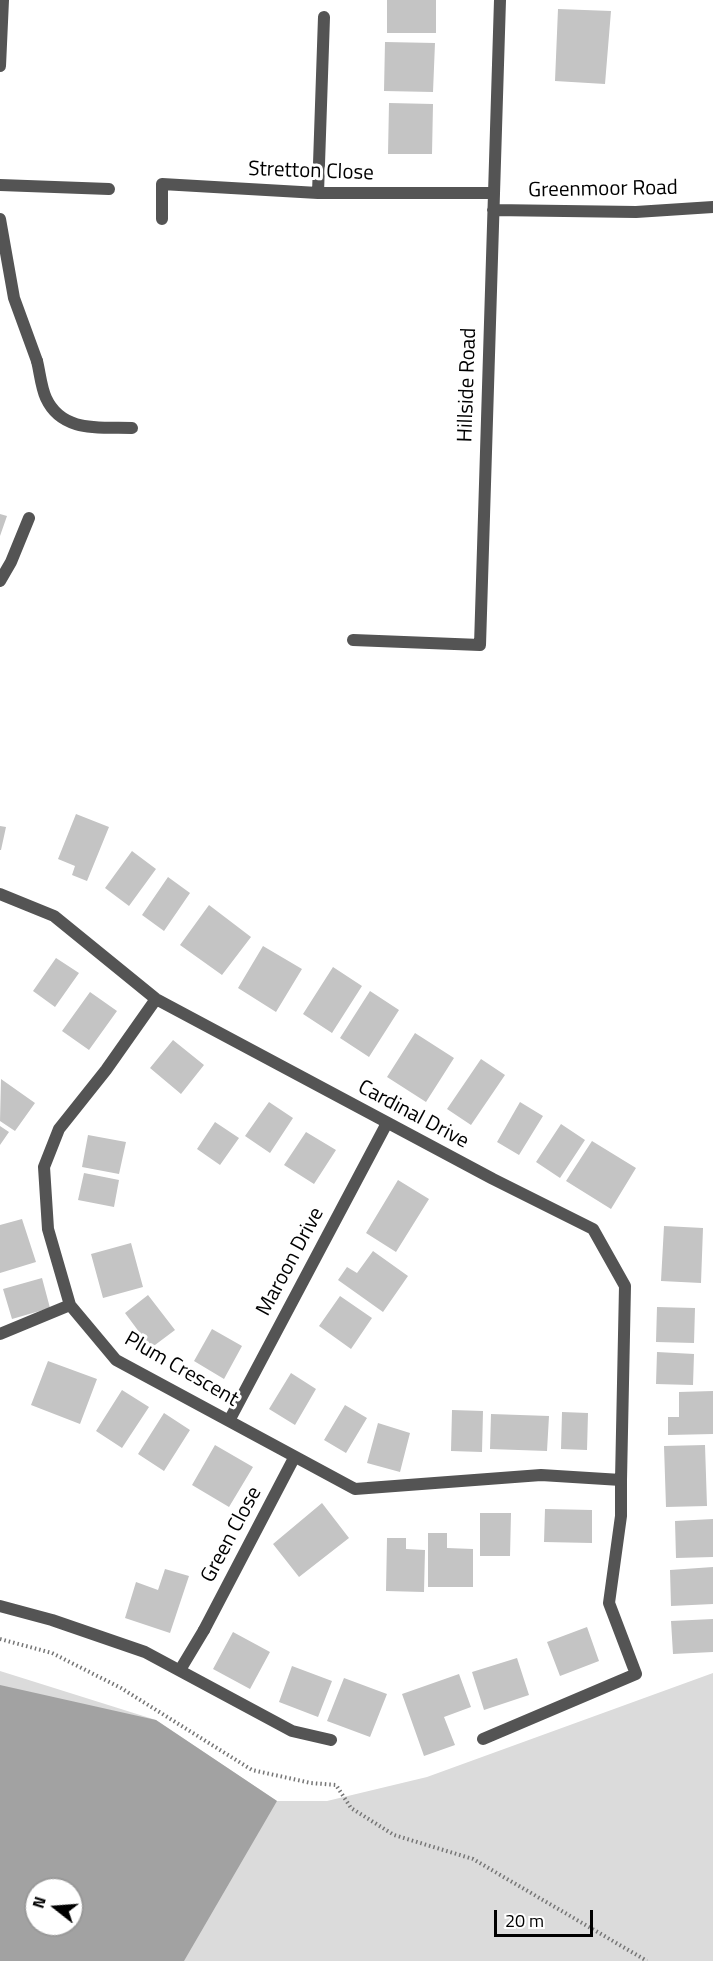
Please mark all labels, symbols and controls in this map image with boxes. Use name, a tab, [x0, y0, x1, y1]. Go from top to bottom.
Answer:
street label: Stretton Close	[248, 157, 374, 187]
street label: Greenmoor Road	[528, 176, 678, 204]
street label: Hillside Road	[453, 327, 483, 443]
street label: Cardinal Drive	[353, 1075, 473, 1155]
street label: Maroon Drive	[252, 1203, 330, 1321]
street label: Plum Crescent	[119, 1327, 243, 1413]
street label: Green Close	[196, 1483, 268, 1587]
north arrow	[24, 1877, 84, 1937]
text: N	[26, 1894, 52, 1911]
scale bar	[497, 1898, 596, 1936]
text: 20 m	[505, 1907, 544, 1934]

